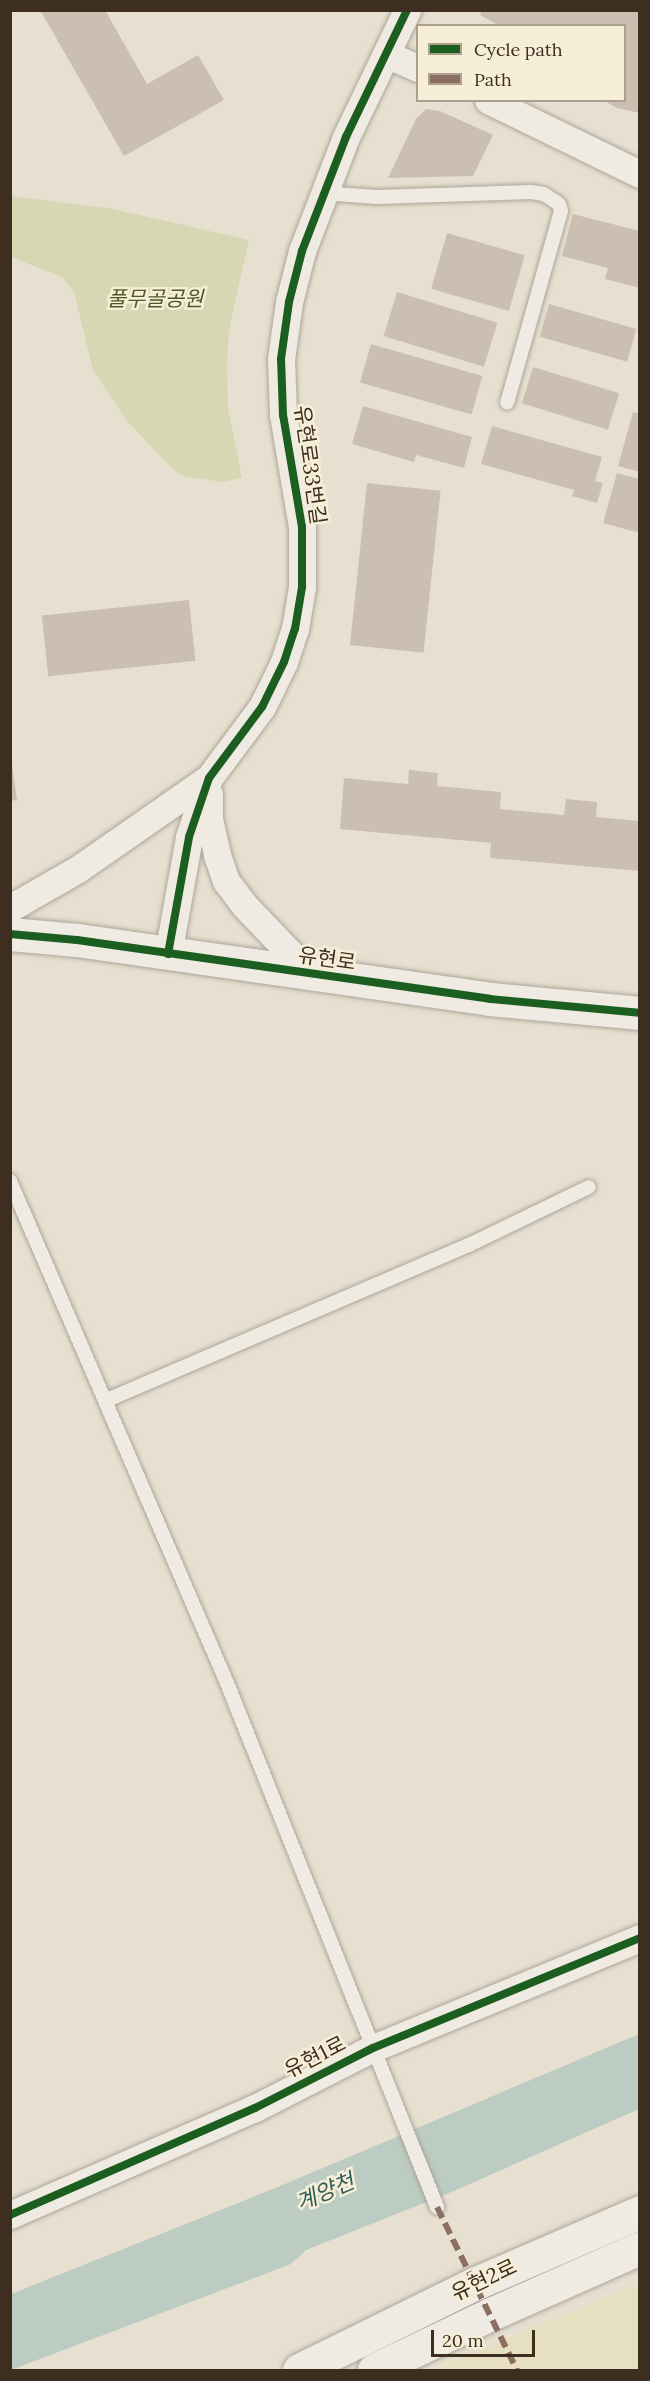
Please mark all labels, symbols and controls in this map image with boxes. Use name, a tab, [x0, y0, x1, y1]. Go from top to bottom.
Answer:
legend	[416, 24, 626, 102]
text: Cycle path	[474, 38, 563, 61]
text: Path	[474, 68, 512, 91]
park label: 풀무골공원	[107, 286, 203, 312]
street label: 유현로33번길	[289, 404, 331, 526]
street label: 유현로	[297, 942, 357, 976]
street label: 유현1로	[280, 2031, 350, 2083]
water label: 계양천	[292, 2168, 358, 2216]
street label: 유현2로	[447, 2254, 521, 2306]
scale bar	[434, 2318, 538, 2356]
text: 20 m	[442, 2329, 484, 2352]

